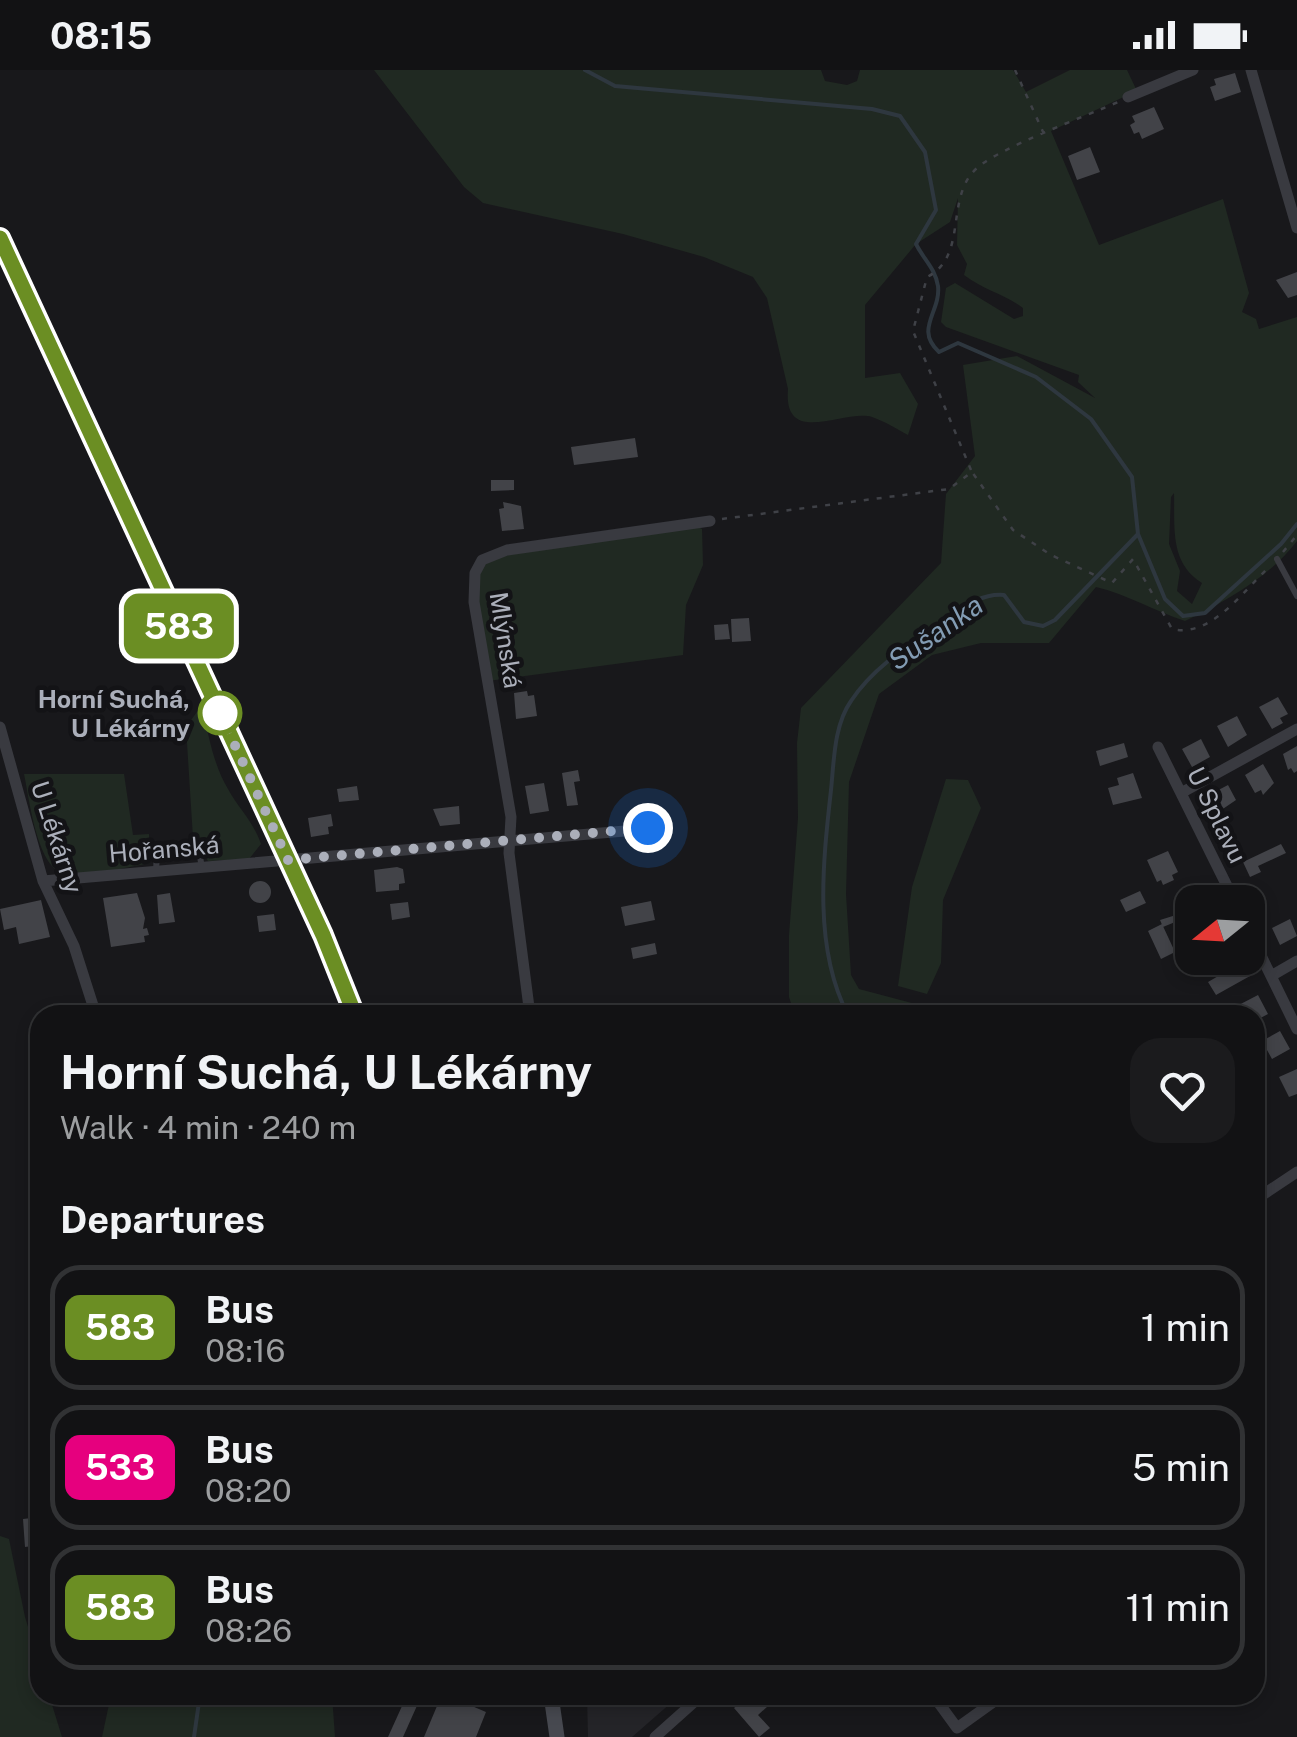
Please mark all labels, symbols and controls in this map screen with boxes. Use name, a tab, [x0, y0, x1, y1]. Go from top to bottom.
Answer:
text: 08:15	[50, 13, 152, 58]
water label: Sušanka	[881, 588, 989, 676]
street label: Mlýnská	[484, 590, 528, 690]
line badge: 583	[121, 594, 236, 658]
text: 583	[144, 606, 214, 647]
place label: Horní Suchá, U Lékárny	[38, 684, 190, 743]
marker: Horní Suchá, U Lékárny	[199, 692, 241, 734]
street label: U Splavu	[1181, 762, 1253, 868]
street label: U Lékárny	[25, 777, 89, 897]
your location	[623, 803, 673, 853]
street label: Hořanská	[108, 829, 220, 869]
north arrow	[1175, 885, 1265, 975]
map controls	[1175, 885, 1265, 975]
button: heart	[1130, 1038, 1235, 1143]
text: Horní Suchá, U Lékárny	[60, 1043, 592, 1100]
text: Walk · 4 min · 240 m	[60, 1109, 356, 1146]
text: Departures	[60, 1197, 265, 1242]
text: Bus	[205, 1287, 274, 1332]
text: 1 min	[1141, 1305, 1230, 1350]
text: 583	[85, 1307, 155, 1348]
text: 08:16	[205, 1332, 286, 1369]
text: Bus	[205, 1427, 274, 1472]
text: 5 min	[1132, 1445, 1230, 1490]
text: 533	[85, 1447, 155, 1488]
text: 08:20	[205, 1472, 292, 1509]
text: Bus	[205, 1567, 274, 1612]
text: 11 min	[1125, 1585, 1230, 1630]
text: 583	[85, 1587, 155, 1628]
text: 08:26	[205, 1612, 292, 1649]

